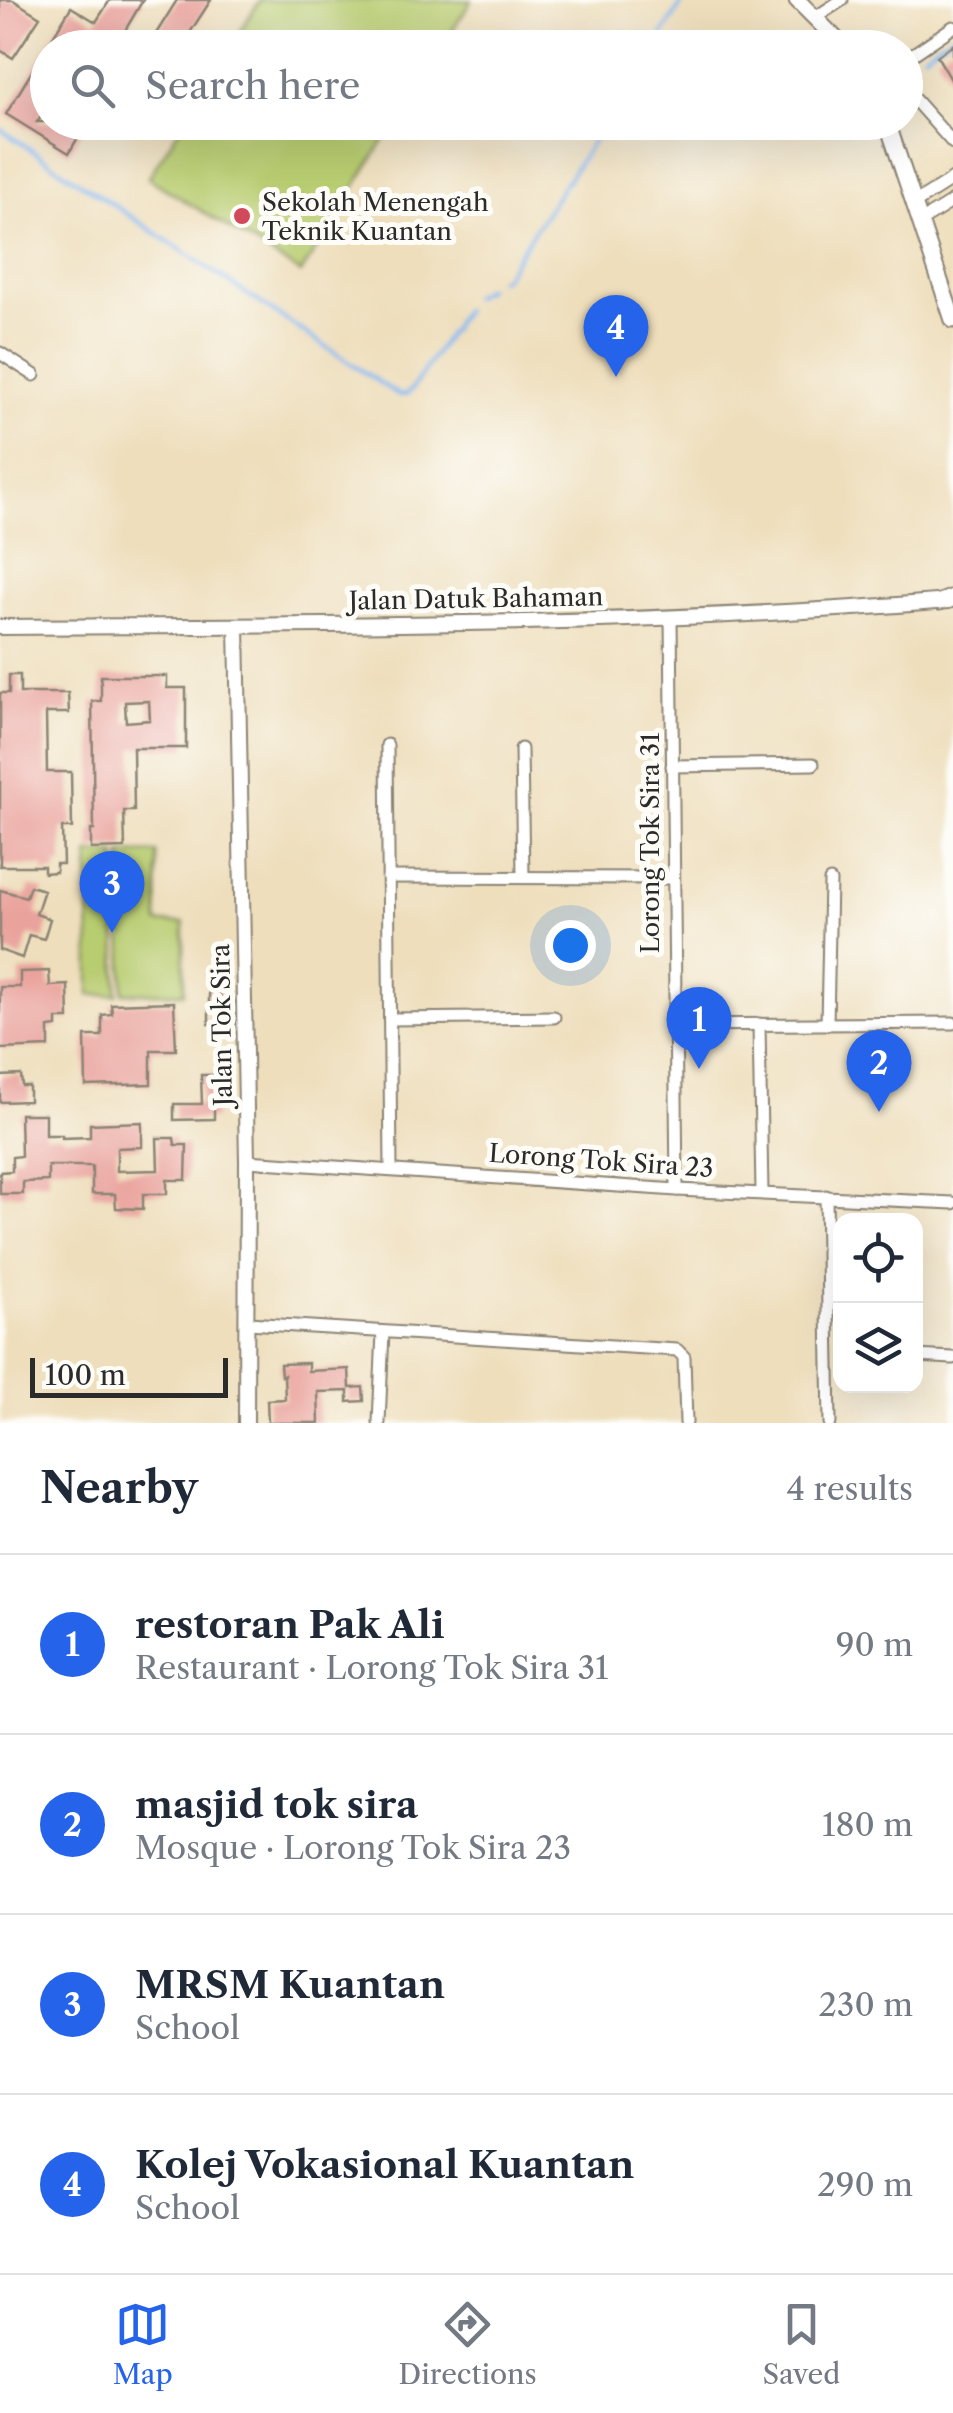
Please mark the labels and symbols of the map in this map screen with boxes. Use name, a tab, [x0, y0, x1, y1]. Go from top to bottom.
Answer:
place label: Sekolah Menengah Teknik Kuantan	[262, 187, 489, 247]
marker: Sekolah Menengah Teknik Kuantan	[231, 205, 253, 227]
pin: 4	[584, 294, 648, 377]
street label: Jalan Datuk Bahaman	[344, 581, 604, 617]
street label: Lorong Tok Sira 31	[635, 732, 666, 954]
pin: 3	[80, 850, 144, 933]
your location	[545, 920, 596, 971]
street label: Jalan Tok Sira	[205, 943, 239, 1110]
pin: 1	[666, 986, 732, 1069]
pin: 2	[846, 1030, 912, 1112]
street label: Lorong Tok Sira 23	[488, 1138, 714, 1184]
scale bar	[30, 1353, 228, 1398]

